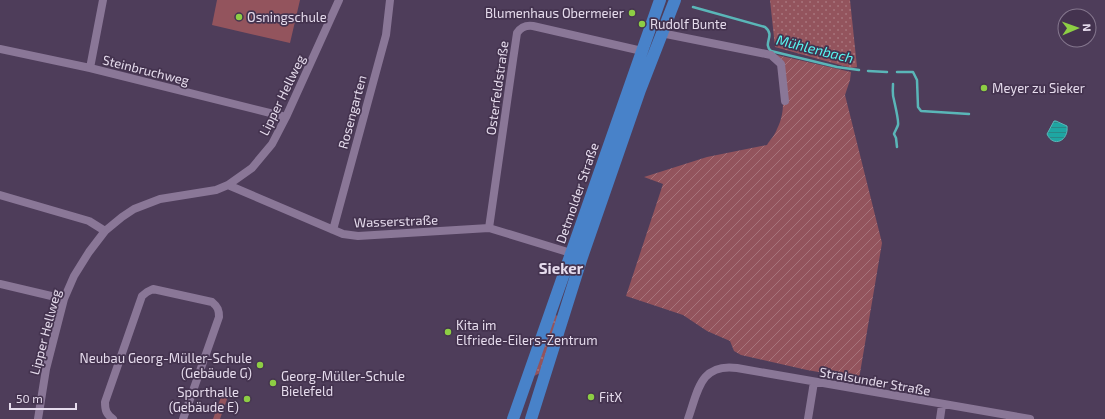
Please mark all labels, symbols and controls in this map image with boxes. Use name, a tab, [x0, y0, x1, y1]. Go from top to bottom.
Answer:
place label: Blumenhaus Obermeier	[485, 5, 624, 21]
marker: Blumenhaus Obermeier	[627, 8, 637, 18]
north arrow	[1057, 8, 1097, 48]
place label: Osningschule	[247, 9, 327, 25]
marker: Osningschule	[234, 12, 244, 22]
place label: Rudolf Bunte	[650, 16, 727, 32]
marker: Rudolf Bunte	[637, 19, 647, 29]
text: N	[1081, 23, 1094, 32]
water label: Mühlenbach	[775, 31, 855, 66]
street label: Osterfeldstraße	[482, 40, 512, 136]
street label: Steinbruchweg	[101, 51, 191, 89]
street label: Lipper Hellweg	[256, 52, 308, 138]
street label: Rosengarten	[334, 73, 370, 151]
place label: Meyer zu Sieker	[992, 80, 1085, 96]
marker: Meyer zu Sieker	[979, 83, 989, 93]
street label: Detmolder Straße	[552, 140, 602, 246]
street label: Wasserstraße	[354, 212, 438, 230]
district label: Sieker	[539, 259, 584, 277]
street label: Lipper Hellweg	[26, 287, 64, 377]
place label: Kita im Elfriede-Eilers-Zentrum	[456, 317, 598, 348]
marker: Kita im Elfriede-Eilers-Zentrum	[443, 327, 453, 337]
place label: Neubau Georg-Müller-Schule (Gebäude G)	[80, 350, 252, 381]
marker: Neubau Georg-Müller-Schule (Gebäude G)	[255, 360, 265, 370]
street label: Stralsunder Straße	[818, 363, 932, 399]
place label: Georg-Müller-Schule Bielefeld	[281, 368, 405, 399]
marker: Georg-Müller-Schule Bielefeld	[268, 378, 278, 388]
place label: Sporthalle (Gebäude E)	[169, 384, 239, 415]
scale bar	[10, 385, 76, 411]
place label: FitX	[599, 389, 622, 405]
text: 50 m	[16, 391, 43, 405]
marker: FitX	[586, 392, 596, 402]
marker: Sporthalle (Gebäude E)	[242, 394, 252, 404]

